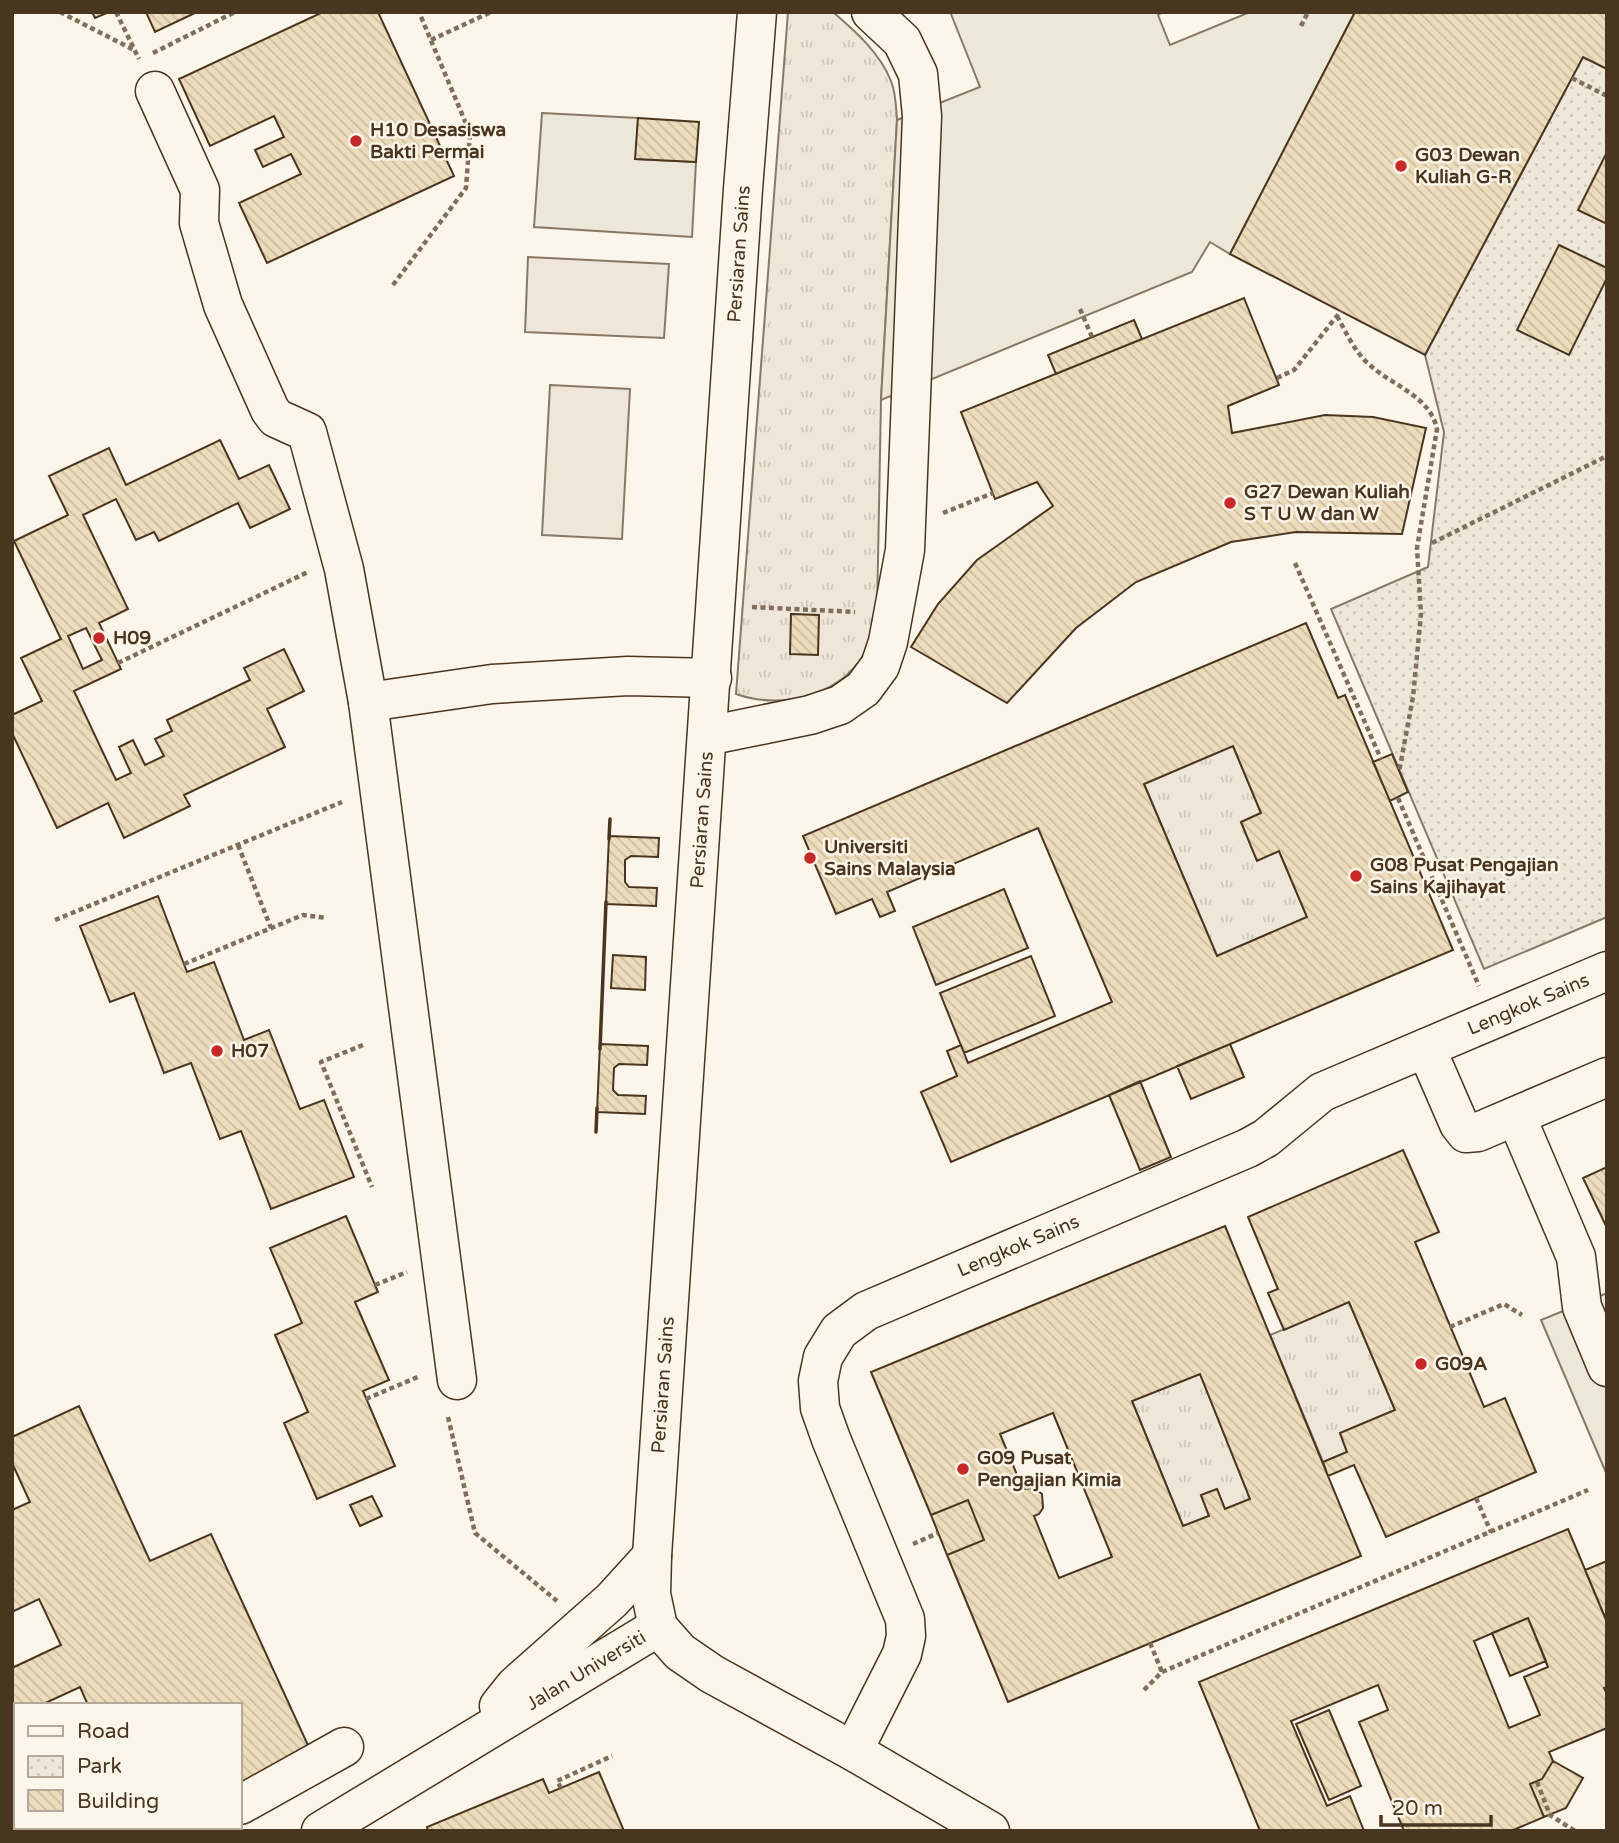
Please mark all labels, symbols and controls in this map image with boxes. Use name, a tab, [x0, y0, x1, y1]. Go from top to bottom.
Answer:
place label: H10 Desasiswa Bakti Permai	[370, 119, 506, 163]
marker: H10 Desasiswa Bakti Permai	[348, 133, 364, 149]
place label: G03 Dewan Kuliah G-R	[1415, 144, 1520, 188]
marker: G03 Dewan Kuliah G-R	[1393, 158, 1409, 174]
street label: Persiaran Sains	[723, 185, 755, 323]
place label: G27 Dewan Kuliah S T U W dan W	[1244, 481, 1410, 525]
marker: G27 Dewan Kuliah S T U W dan W	[1222, 495, 1238, 511]
place label: H09	[113, 627, 151, 649]
marker: H09	[91, 630, 107, 646]
street label: Persiaran Sains	[686, 751, 718, 889]
place label: Universiti Sains Malaysia	[824, 836, 956, 881]
marker: Universiti Sains Malaysia	[802, 850, 818, 866]
place label: G08 Pusat Pengajian Sains Kajihayat	[1370, 854, 1558, 899]
marker: G08 Pusat Pengajian Sains Kajihayat	[1348, 868, 1364, 884]
street label: Lengkok Sains	[1464, 969, 1593, 1040]
place label: H07	[231, 1040, 269, 1062]
marker: H07	[209, 1043, 225, 1059]
street label: Lengkok Sains	[954, 1210, 1083, 1282]
street label: Persiaran Sains	[647, 1316, 679, 1454]
place label: G09A	[1435, 1353, 1487, 1375]
marker: G09A	[1413, 1356, 1429, 1372]
place label: G09 Pusat Pengajian Kimia	[977, 1447, 1122, 1492]
marker: G09 Pusat Pengajian Kimia	[955, 1461, 971, 1477]
street label: Jalan Universiti	[522, 1626, 650, 1715]
legend	[14, 1703, 242, 1829]
text: Road	[77, 1719, 130, 1744]
text: Park	[77, 1754, 122, 1779]
scale bar	[1381, 1784, 1491, 1828]
text: Building	[77, 1789, 159, 1814]
text: 20 m	[1392, 1796, 1443, 1821]

